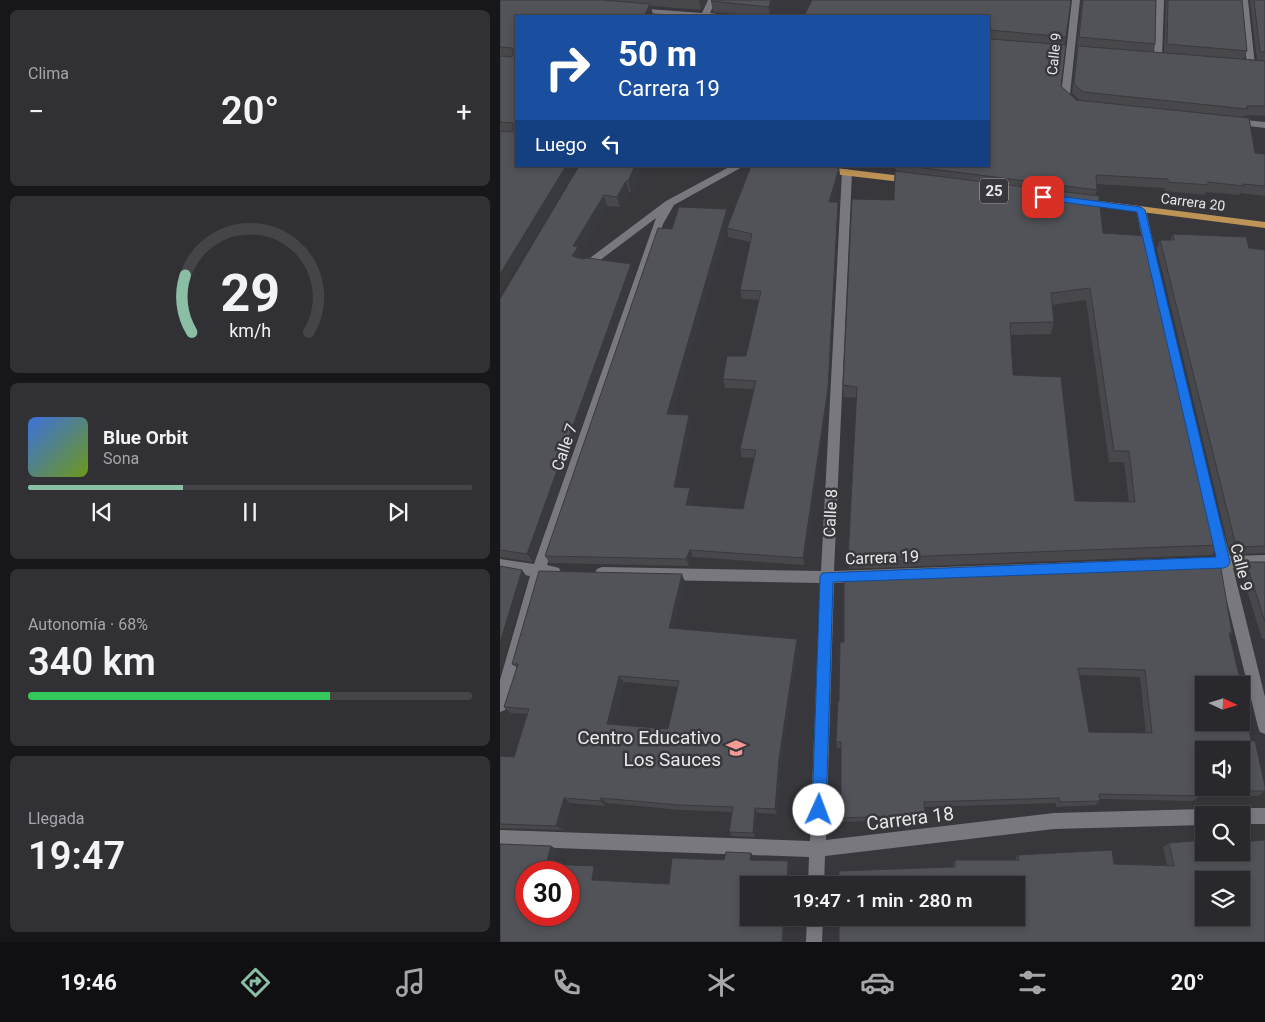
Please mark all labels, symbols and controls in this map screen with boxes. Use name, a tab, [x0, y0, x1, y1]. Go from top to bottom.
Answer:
street label: Calle 9	[1044, 32, 1064, 76]
text: 50 m	[618, 34, 697, 75]
icon: right	[535, 35, 600, 100]
text: Clima	[28, 64, 69, 83]
text: Carrera 19	[618, 76, 720, 101]
text: 20°	[221, 89, 279, 133]
text: −	[28, 95, 44, 128]
text: +	[456, 95, 472, 128]
icon: left	[597, 130, 625, 158]
text: Luego	[535, 133, 587, 156]
pin	[1022, 176, 1064, 218]
road number: 25	[980, 178, 1008, 204]
icon: arrive	[1029, 183, 1057, 211]
street label: Carrera 20	[1160, 190, 1226, 214]
text: 29	[220, 263, 280, 324]
text: km/h	[229, 320, 271, 341]
street label: Calle 7	[548, 421, 581, 473]
text: Blue Orbit	[103, 426, 188, 449]
text: Sona	[103, 449, 139, 468]
street label: Calle 8	[820, 488, 841, 538]
icon: previous	[88, 498, 116, 526]
icon: pause	[236, 498, 264, 526]
icon: next	[384, 498, 412, 526]
street label: Calle 9	[1226, 541, 1257, 593]
street label: Carrera 19	[845, 547, 919, 568]
text: Autonomía · 68%	[28, 615, 148, 634]
text: 340 km	[28, 640, 156, 684]
north arrow	[1195, 676, 1250, 731]
map controls	[1195, 676, 1250, 926]
place label: Centro Educativo Los Sauces	[577, 726, 721, 771]
school or university icon: Centro Educativo Los Sauces	[725, 737, 747, 759]
button: sound	[1195, 741, 1250, 796]
position arrow	[792, 783, 844, 835]
street label: Carrera 18	[865, 802, 955, 835]
button: search	[1195, 806, 1250, 861]
text: Llegada	[28, 809, 84, 828]
text: 19:47	[28, 834, 125, 878]
speed limit sign: 30	[515, 861, 580, 926]
button: layers	[1195, 871, 1250, 926]
text: 19:47 · 1 min · 280 m	[792, 889, 973, 912]
icon: directions	[238, 965, 273, 1000]
icon: music	[393, 965, 428, 1000]
icon: phone	[549, 965, 584, 1000]
icon: climate	[704, 965, 739, 1000]
icon: car	[860, 965, 895, 1000]
icon: filters	[1015, 965, 1050, 1000]
text: 19:46	[60, 970, 117, 995]
text: 20°	[1171, 970, 1205, 995]

